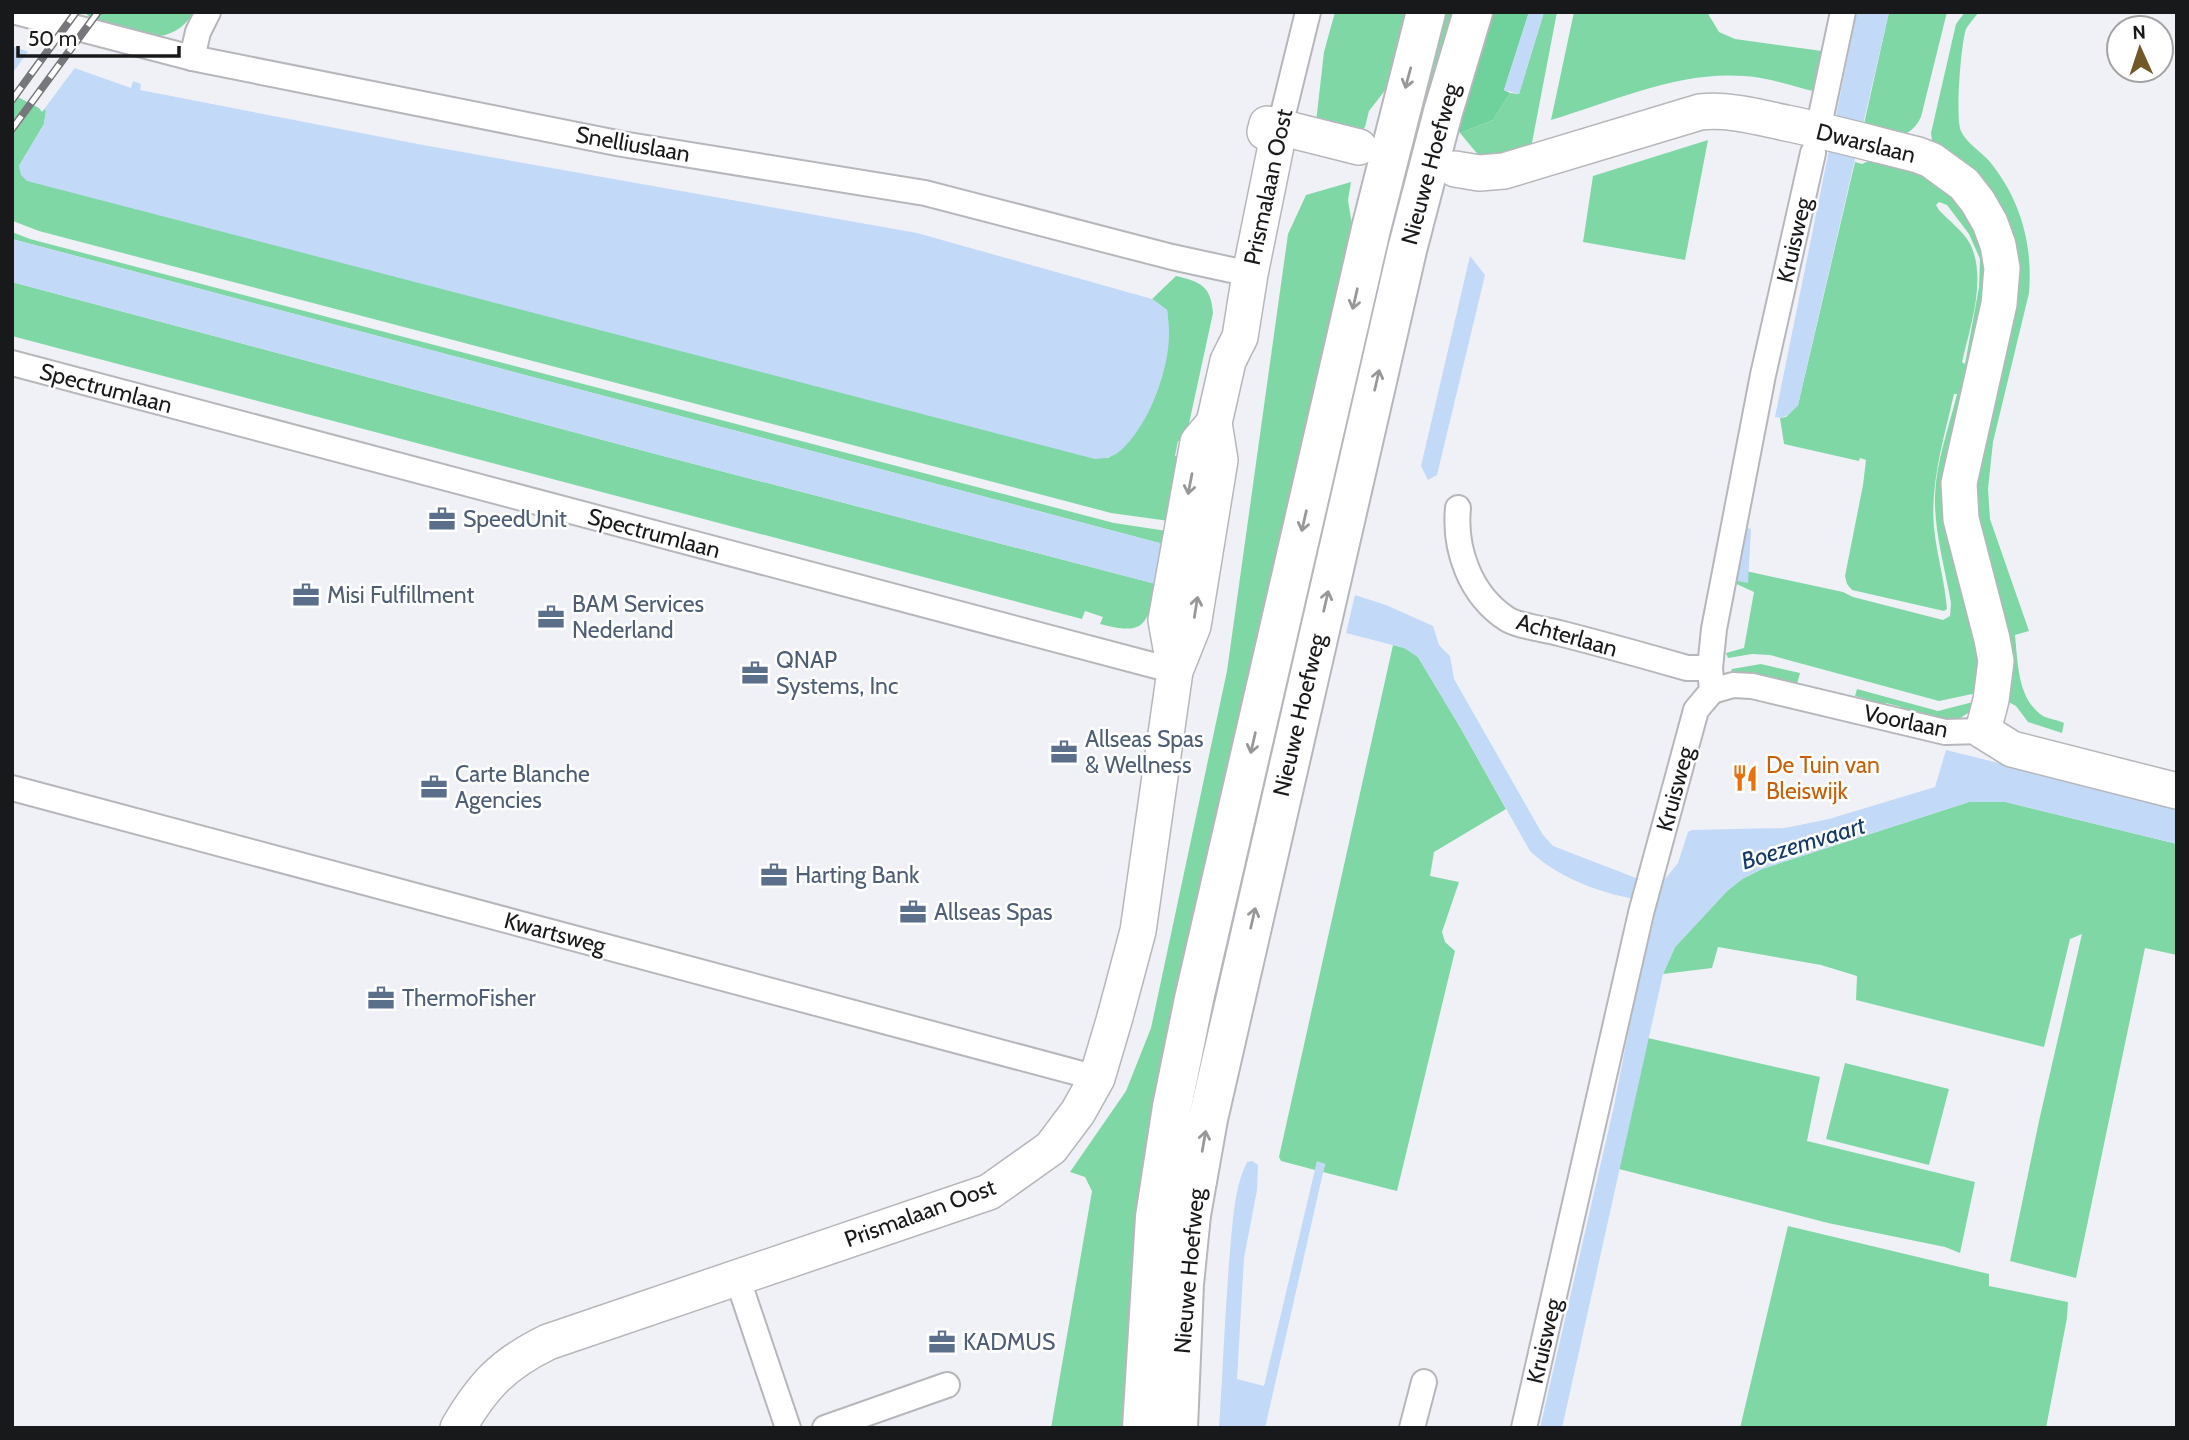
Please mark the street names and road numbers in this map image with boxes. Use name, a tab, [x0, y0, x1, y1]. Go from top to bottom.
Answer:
street label: Nieuwe Hoefweg	[1395, 80, 1465, 248]
street label: Prismalaan Oost	[1238, 106, 1298, 268]
street label: Dwarslaan	[1813, 117, 1919, 169]
street label: Snelliuslaan	[574, 120, 692, 168]
street label: Kruisweg	[1771, 194, 1817, 285]
street label: Spectrumlaan	[37, 357, 175, 419]
street label: Spectrumlaan	[585, 502, 723, 564]
street label: Achterlaan	[1513, 607, 1621, 663]
street label: Nieuwe Hoefweg	[1267, 630, 1331, 799]
street label: Voorlaan	[1861, 698, 1951, 744]
street label: Kruisweg	[1650, 743, 1700, 834]
street label: Kwartsweg	[501, 906, 609, 960]
street label: Prismalaan Oost	[841, 1173, 1000, 1253]
street label: Nieuwe Hoefweg	[1168, 1187, 1210, 1355]
street label: Kruisweg	[1521, 1295, 1567, 1386]

